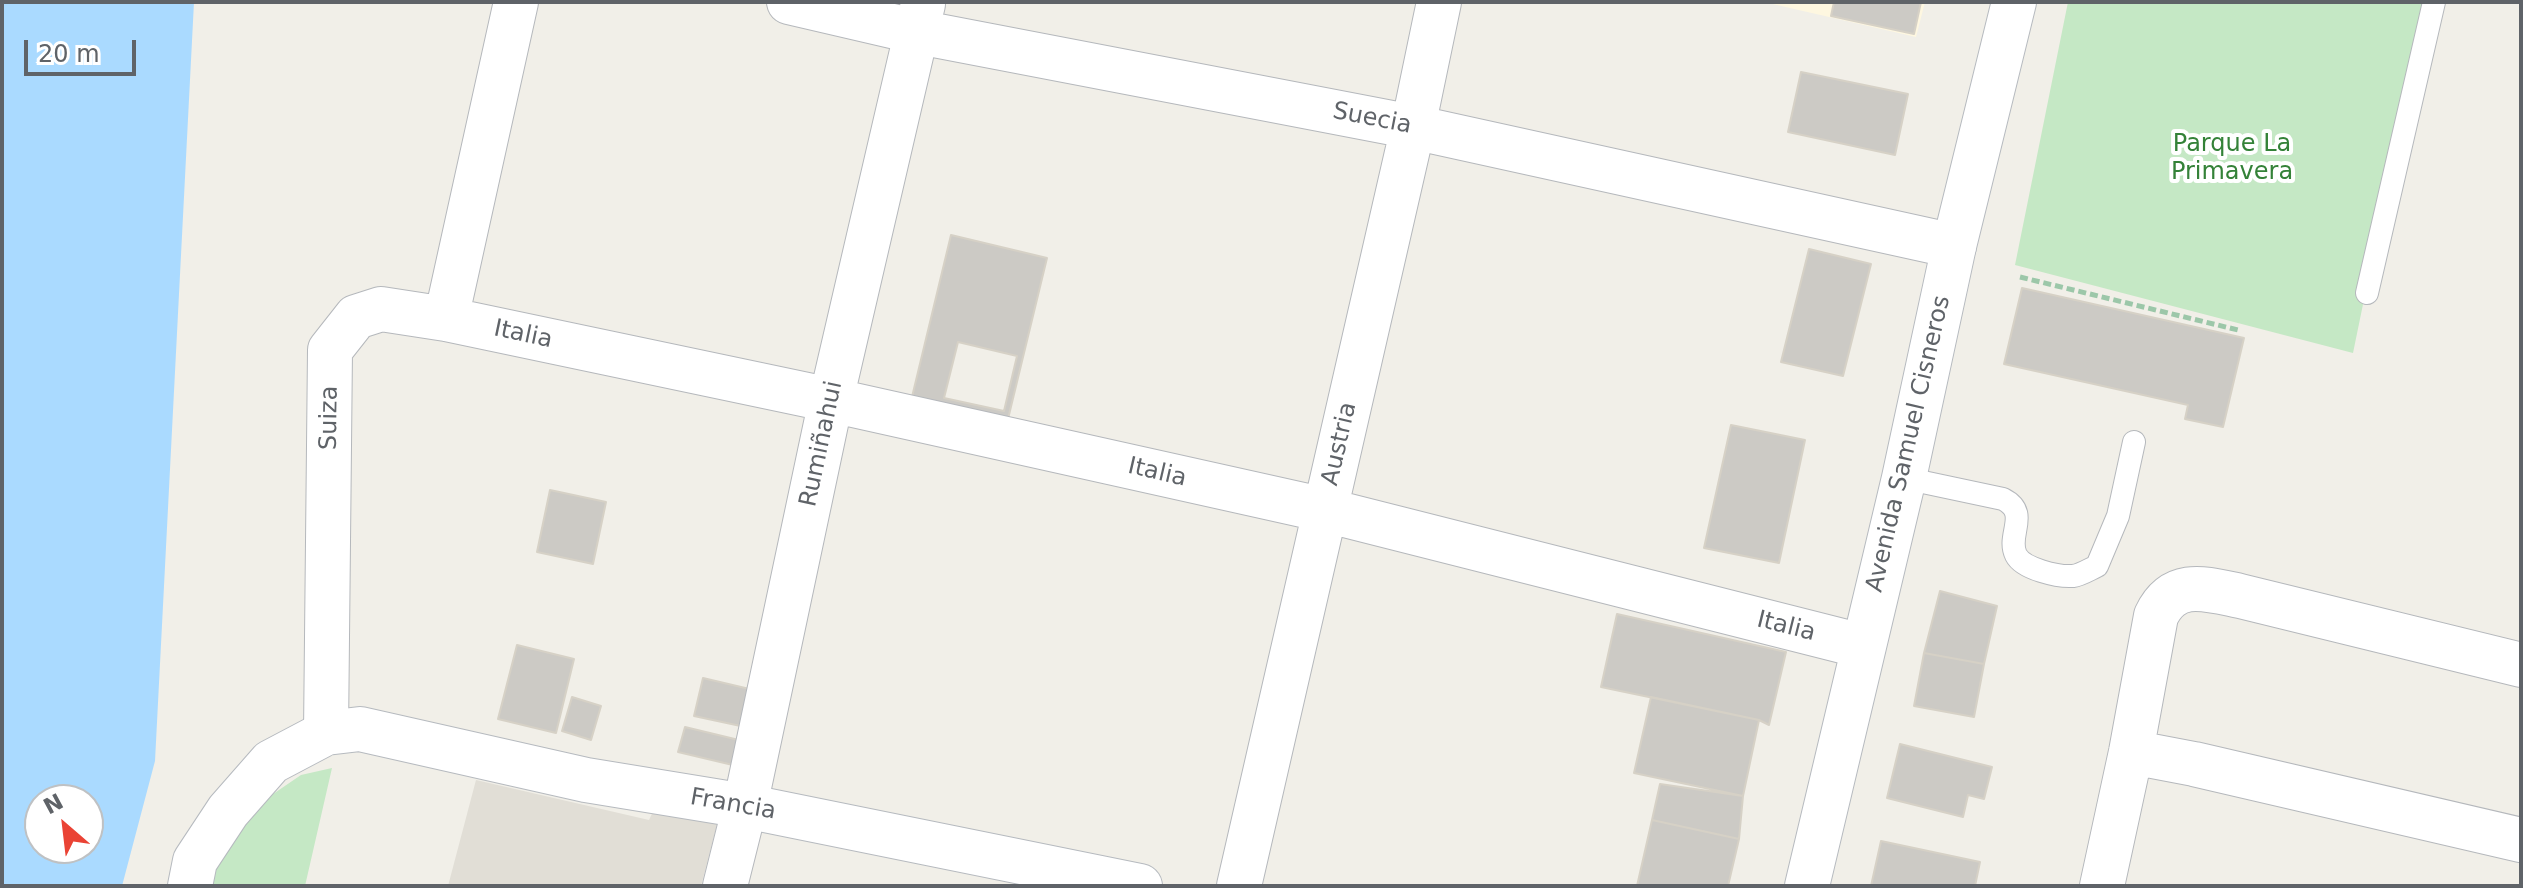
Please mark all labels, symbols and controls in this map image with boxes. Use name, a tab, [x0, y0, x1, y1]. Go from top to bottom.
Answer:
scale bar	[28, 24, 140, 74]
text: 20 m	[38, 40, 100, 68]
street label: Suecia	[1330, 97, 1414, 141]
park label: Parque La Primavera	[2171, 131, 2293, 187]
street label: Avenida Samuel Cisneros	[1861, 293, 1957, 595]
street label: Italia	[491, 315, 555, 355]
street label: Rumiñahui	[795, 378, 849, 510]
street label: Suiza	[315, 386, 345, 450]
street label: Austria	[1316, 399, 1364, 489]
street label: Italia	[1125, 452, 1189, 494]
street label: Italia	[1754, 606, 1818, 648]
street label: Francia	[688, 783, 778, 827]
north arrow	[24, 784, 104, 864]
text: N	[39, 789, 67, 819]

